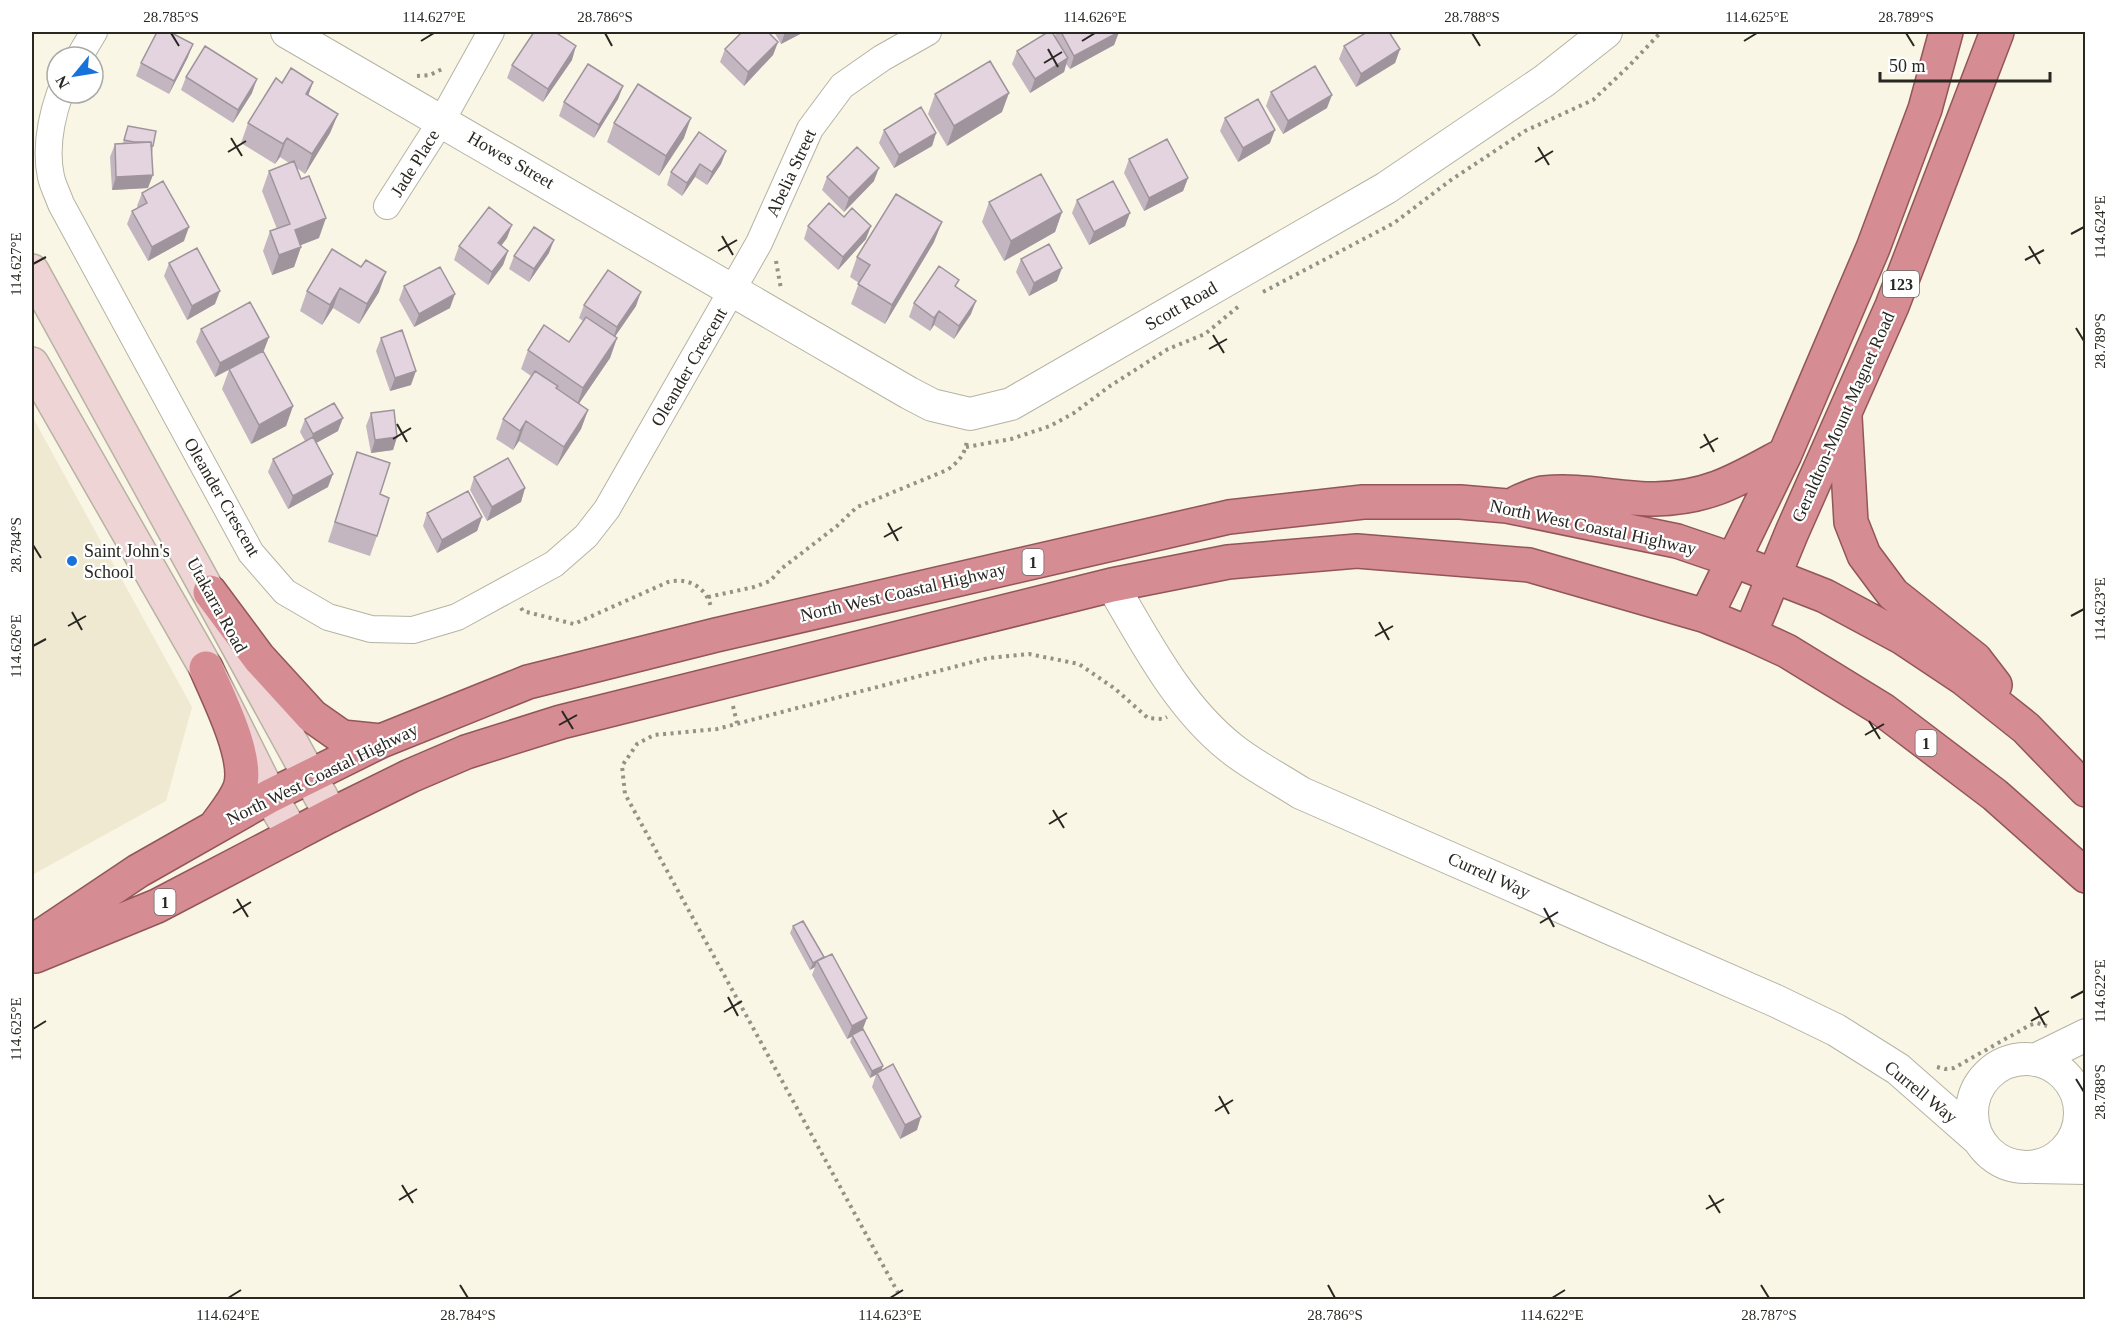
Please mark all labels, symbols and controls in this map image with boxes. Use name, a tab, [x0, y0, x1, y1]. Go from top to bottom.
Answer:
text: 28.785°S	[143, 9, 199, 25]
text: 114.627°E	[402, 9, 466, 25]
text: 28.786°S	[577, 9, 633, 25]
text: 114.626°E	[1063, 9, 1127, 25]
text: 28.788°S	[1444, 9, 1500, 25]
text: 114.625°E	[1725, 9, 1789, 25]
text: 28.789°S	[1878, 9, 1934, 25]
north arrow	[45, 45, 105, 105]
scale bar	[1880, 45, 2050, 83]
text: 50 m	[1889, 56, 1926, 76]
text: N	[52, 73, 73, 92]
street label: Jade Place	[387, 126, 443, 200]
street label: Abelia Street	[762, 126, 820, 220]
street label: Howes Street	[464, 127, 558, 193]
text: 114.624°E	[2092, 195, 2108, 259]
text: 114.627°E	[8, 232, 24, 296]
road number: 123	[1883, 271, 1919, 297]
street label: Scott Road	[1142, 277, 1220, 335]
street label: Oleander Crescent	[647, 304, 731, 430]
street label: Geraldton-Mount Magnet Road	[1788, 309, 1898, 525]
text: 28.789°S	[2092, 313, 2108, 369]
street label: Oleander Crescent	[180, 434, 264, 560]
street label: North West Coastal Highway	[1488, 495, 1698, 559]
text: 28.784°S	[8, 517, 24, 573]
place label: Saint John's School	[84, 541, 170, 582]
road number: 1	[1022, 549, 1044, 575]
marker: Saint John's School	[65, 554, 79, 568]
street label: Utakarra Road	[183, 554, 251, 656]
street label: North West Coastal Highway	[798, 559, 1008, 625]
text: 114.623°E	[2092, 577, 2108, 641]
text: 114.626°E	[8, 614, 24, 678]
street label: North West Coastal Highway	[223, 719, 421, 829]
road number: 1	[1916, 730, 1936, 756]
street label: Currell Way	[1445, 848, 1533, 902]
road number: 1	[154, 889, 176, 915]
text: 114.622°E	[2092, 959, 2108, 1023]
text: 114.625°E	[8, 997, 24, 1061]
street label: Currell Way	[1881, 1057, 1961, 1127]
text: 28.788°S	[2092, 1064, 2108, 1120]
text: 114.624°E	[196, 1307, 260, 1323]
text: 28.784°S	[440, 1307, 496, 1323]
text: 114.623°E	[858, 1307, 922, 1323]
text: 28.786°S	[1307, 1307, 1363, 1323]
text: 114.622°E	[1520, 1307, 1584, 1323]
text: 28.787°S	[1741, 1307, 1797, 1323]

